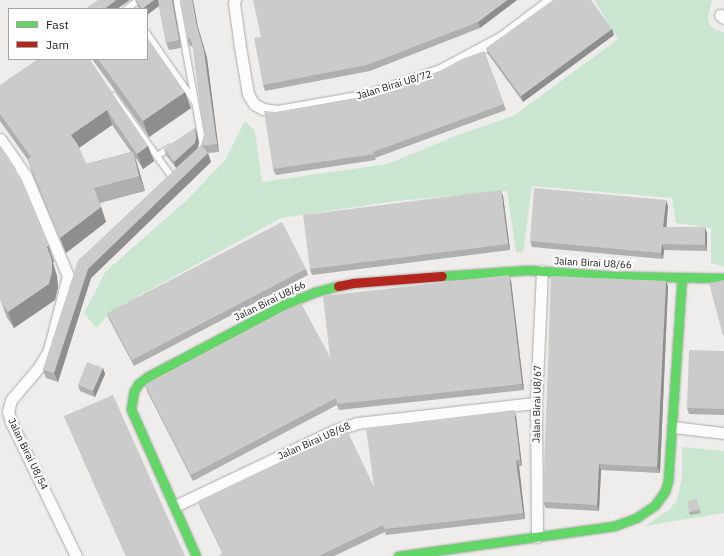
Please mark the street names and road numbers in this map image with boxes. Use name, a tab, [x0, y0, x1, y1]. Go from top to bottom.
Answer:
street label: Jalan Birai U8/72	[355, 68, 433, 102]
street label: Jalan Birai U8/66	[554, 255, 632, 271]
street label: Jalan Birai U8/66	[232, 279, 308, 323]
street label: Jalan Birai U8/67	[530, 365, 544, 443]
street label: Jalan Birai U8/54	[6, 416, 50, 492]
street label: Jalan Birai U8/68	[276, 420, 352, 462]

